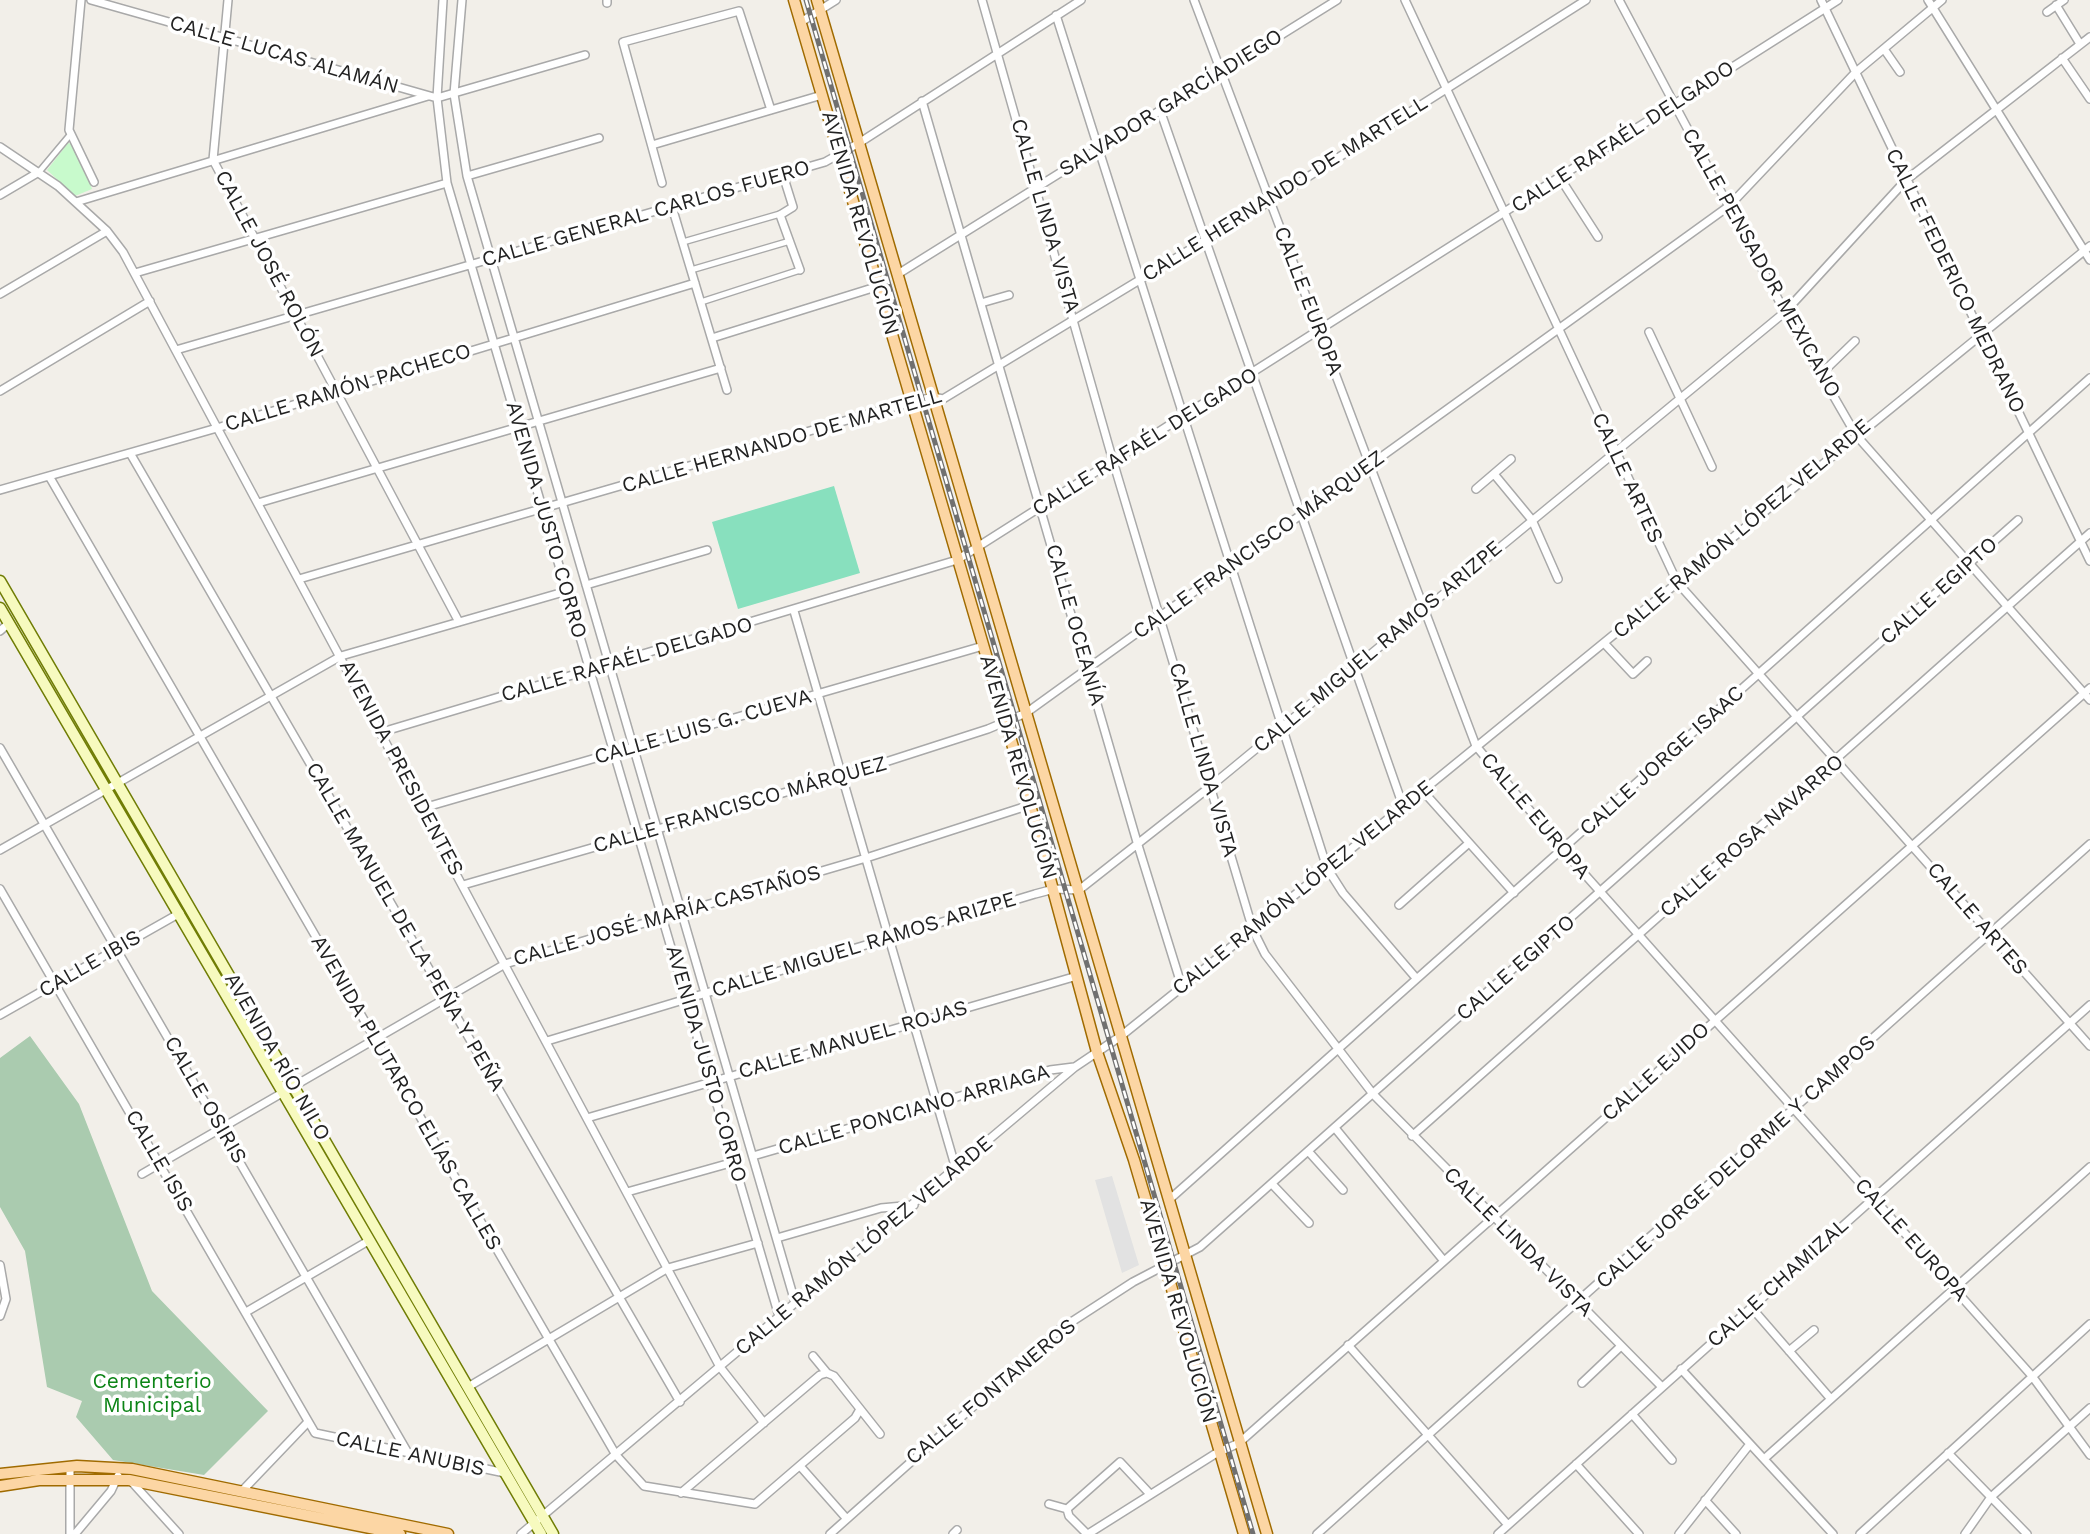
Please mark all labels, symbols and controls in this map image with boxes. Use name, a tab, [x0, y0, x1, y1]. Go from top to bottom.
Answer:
street label: CALLE LUCAS ALAMÁN	[167, 10, 401, 100]
street label: SALVADOR GARCÍADIEGO	[1055, 24, 1287, 182]
street label: CALLE RAFAÉL DELGADO	[1507, 55, 1739, 219]
street label: CALLE HERNANDO DE MARTELL	[1138, 90, 1432, 288]
street label: AVENIDA REVOLUCIÓN	[816, 108, 904, 338]
street label: CALLE LINDA VISTA	[1005, 116, 1085, 316]
street label: CALLE PENSADOR MEXICANO	[1676, 124, 1846, 402]
street label: CALLE FEDERICO MEDRANO	[1880, 144, 2030, 418]
street label: CALLE GENERAL CARLOS FUERO	[479, 155, 813, 273]
street label: CALLE JOSÉ ROLÓN	[209, 166, 329, 362]
street label: CALLE EUROPA	[1268, 223, 1348, 379]
street label: CALLE RAMÓN PACHECO	[222, 338, 474, 438]
street label: CALLE RAFAÉL DELGADO	[1028, 362, 1262, 522]
street label: CALLE HERNANDO DE MARTELL	[619, 383, 945, 499]
street label: AVENIDA JUSTO CORRO	[500, 399, 592, 641]
street label: CALLE ARTES	[1586, 409, 1668, 547]
street label: CALLE RAMÓN LÓPEZ VELARDE	[1608, 414, 1876, 644]
street label: CALLE FRANCISCO MÁRQUEZ	[1129, 445, 1389, 645]
street label: CALLE EGIPTO	[1875, 532, 2003, 650]
street label: CALLE MIGUEL RAMOS ARIZPE	[1249, 536, 1507, 758]
street label: CALLE OCEANÍA	[1040, 541, 1110, 709]
street label: CALLE RAFAÉL DELGADO	[498, 612, 756, 708]
street label: AVENIDA REVOLUCIÓN	[974, 652, 1062, 882]
street label: AVENIDA PRESIDENTES	[333, 656, 469, 880]
street label: CALLE LINDA VISTA	[1163, 660, 1243, 860]
street label: CALLE JORGE ISAAC	[1575, 681, 1749, 841]
street label: CALLE LUIS G. CUEVA	[592, 684, 814, 770]
street label: CALLE EUROPA	[1475, 748, 1595, 884]
street label: CALLE ROSA NAVARRO	[1655, 749, 1849, 923]
street label: CALLE FRANCISCO MÁRQUEZ	[590, 751, 890, 859]
street label: CALLE MANUEL DE LA PEÑA Y PEÑA	[300, 758, 510, 1096]
street label: CALLE RAMÓN LÓPEZ VELARDE	[1168, 775, 1438, 1001]
street label: CALLE ARTES	[1921, 858, 2033, 980]
street label: CALLE JOSÉ MARÍA CASTAÑOS	[510, 860, 824, 972]
street label: CALLE MIGUEL RAMOS ARIZPE	[709, 887, 1019, 1003]
street label: CALLE EGIPTO	[1451, 910, 1581, 1026]
street label: CALLE IBIS	[35, 925, 145, 1003]
street label: AVENIDA PLUTARCO ELÍAS CALLES	[305, 931, 507, 1255]
street label: AVENIDA JUSTO CORRO	[660, 943, 752, 1185]
street label: AVENIDA RÍO NILO	[219, 969, 335, 1145]
street label: CALLE MANUEL ROJAS	[736, 995, 970, 1085]
street label: CALLE EJIDO	[1597, 1017, 1715, 1127]
street label: CALLE JORGE DELORME Y CAMPOS	[1591, 1030, 1881, 1294]
street label: CALLE OSIRIS	[158, 1032, 252, 1168]
street label: CALLE PONCIANO ARRIAGA	[775, 1059, 1053, 1161]
street label: CALLE ISIS	[120, 1106, 198, 1216]
street label: CALLE RAMÓN LÓPEZ VELARDE	[730, 1131, 998, 1361]
street label: CALLE LINDA VISTA	[1438, 1162, 1598, 1322]
street label: CALLE EUROPA	[1849, 1173, 1973, 1307]
street label: AVENIDA REVOLUCIÓN	[1134, 1196, 1222, 1426]
street label: CALLE CHAMIZAL	[1702, 1213, 1854, 1353]
street label: CALLE FONTANEROS	[901, 1314, 1081, 1470]
park label: Cementerio Municipal	[92, 1369, 212, 1419]
street label: CALLE ANUBIS	[333, 1426, 487, 1482]

